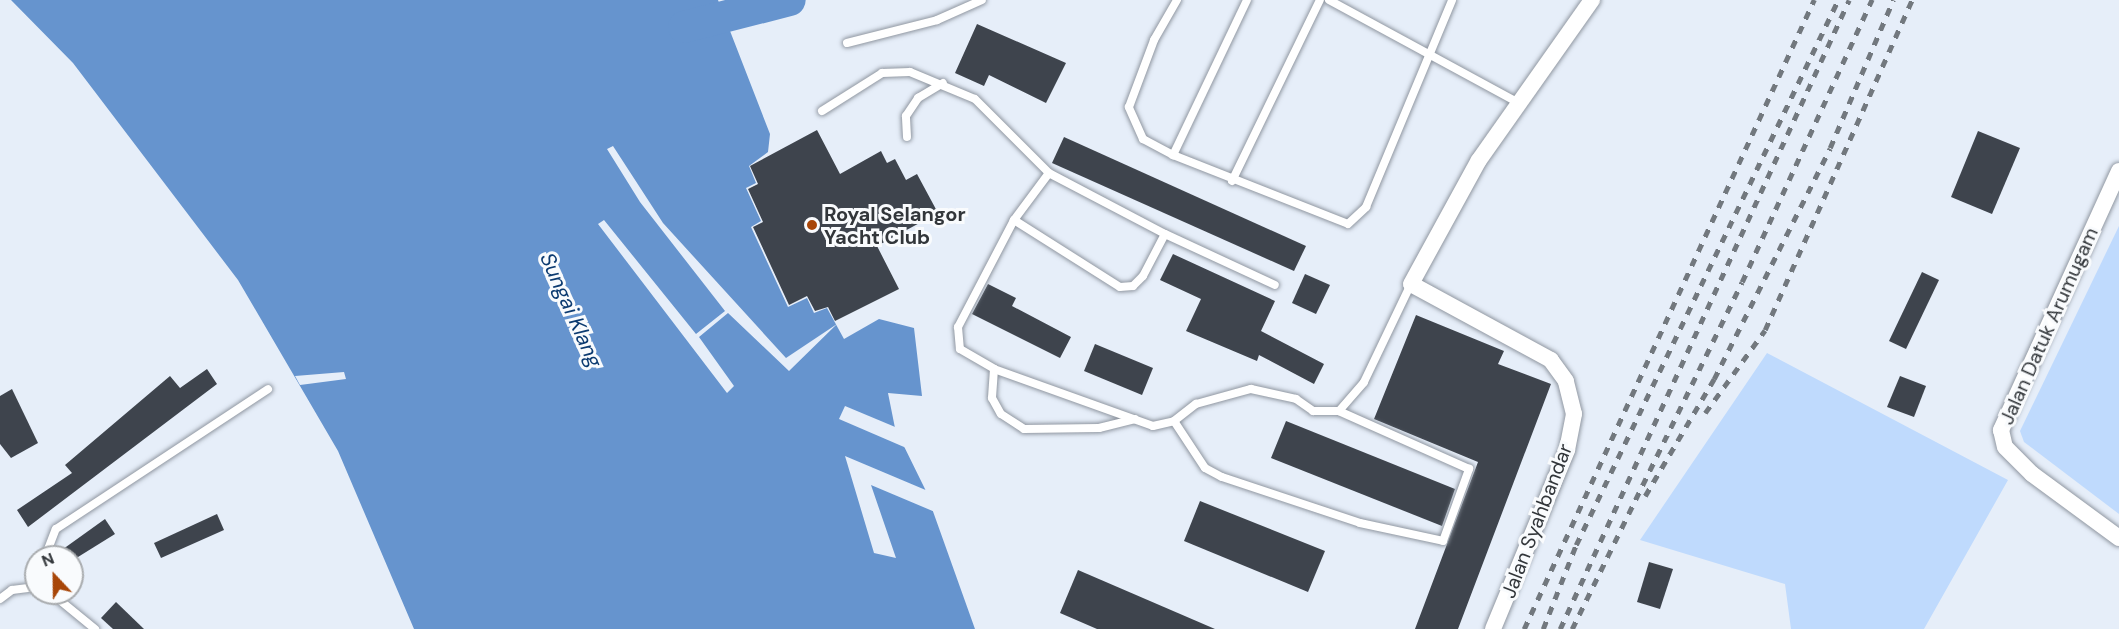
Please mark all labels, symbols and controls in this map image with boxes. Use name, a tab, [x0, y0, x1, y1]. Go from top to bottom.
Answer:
place label: Royal Selangor Yacht Club	[824, 202, 966, 249]
marker: Royal Selangor Yacht Club	[805, 218, 819, 232]
street label: Jalan Datuk Arumugam	[1995, 224, 2103, 428]
water label: Sungai Klang	[535, 249, 607, 371]
street label: Jalan Syahbandar	[1497, 441, 1577, 601]
north arrow	[24, 545, 84, 605]
text: N	[38, 548, 57, 572]

